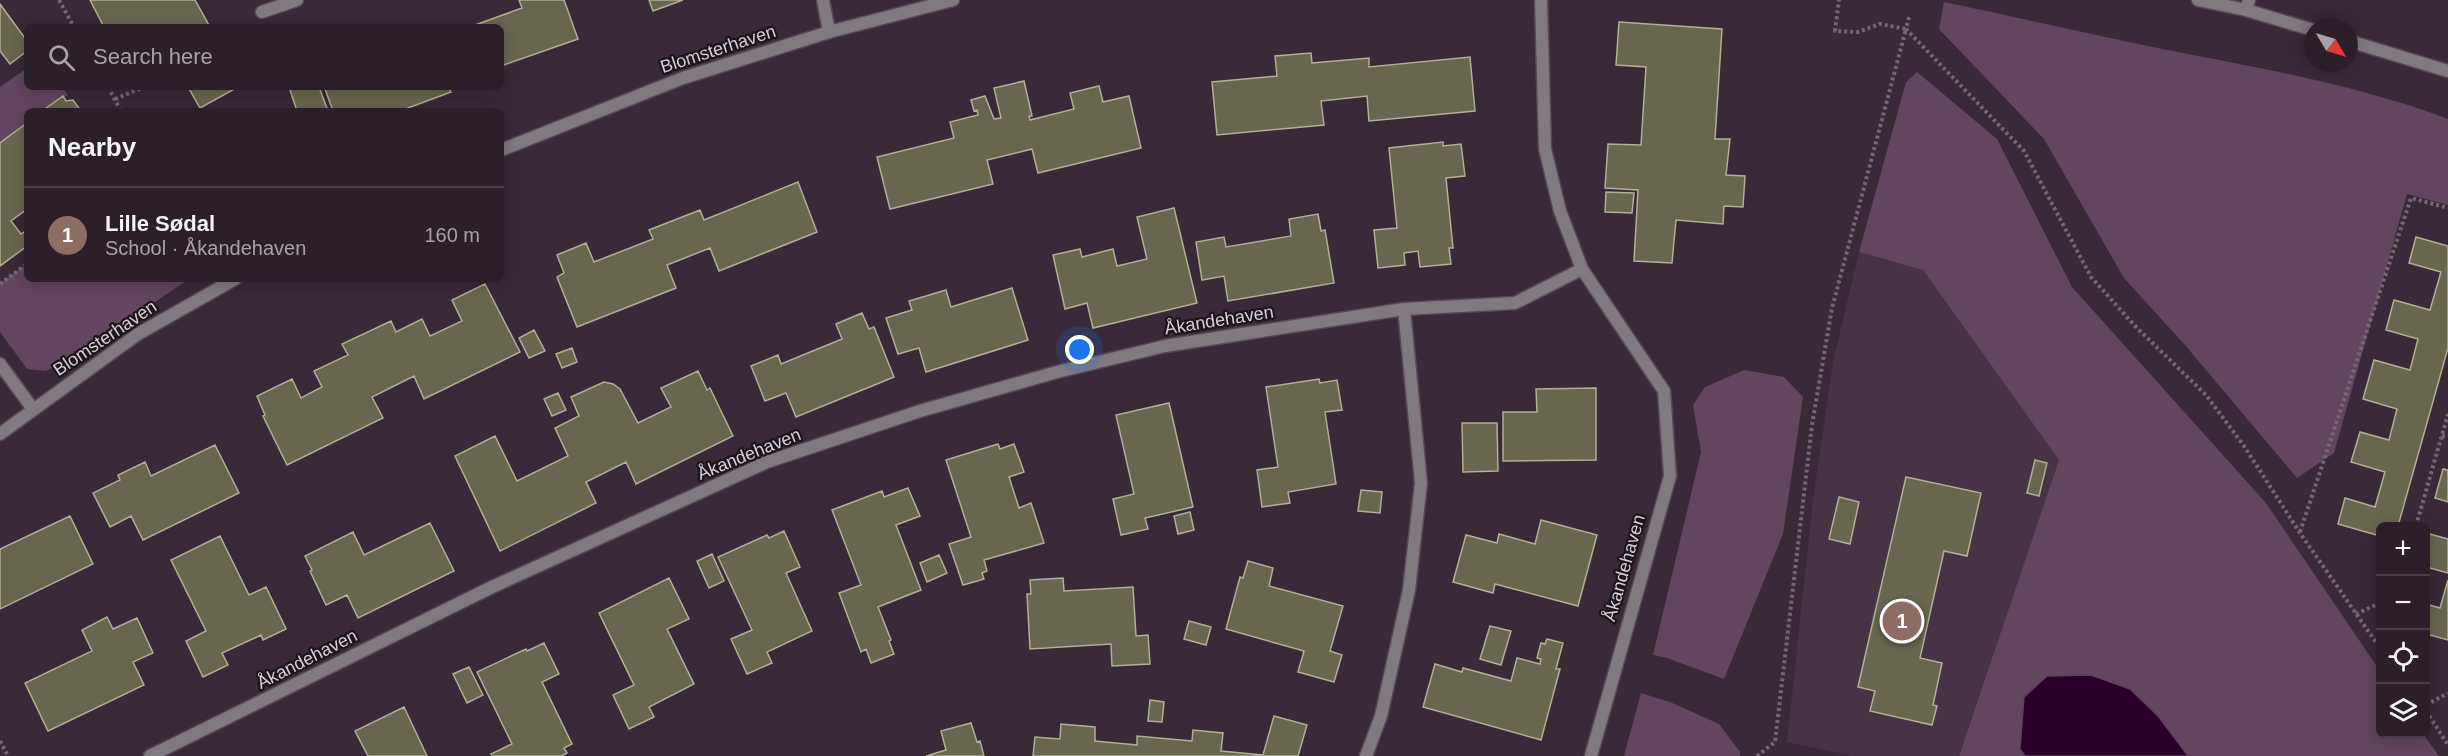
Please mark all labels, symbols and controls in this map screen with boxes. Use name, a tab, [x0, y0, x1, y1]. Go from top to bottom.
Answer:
north arrow	[2304, 18, 2358, 72]
street label: Blomsterhaven	[658, 21, 778, 77]
search box	[24, 24, 504, 90]
icon: search	[45, 41, 78, 74]
text: Search here	[93, 44, 213, 69]
text: Nearby	[48, 132, 136, 162]
text: Lille Sødal	[105, 211, 215, 236]
text: 1	[62, 224, 73, 246]
text: 160 m	[424, 224, 480, 246]
text: School · Åkandehaven	[105, 237, 306, 259]
street label: Blomsterhaven	[50, 296, 160, 380]
street label: Åkandehaven	[1163, 302, 1275, 338]
your location	[1065, 335, 1094, 364]
street label: Åkandehaven	[694, 424, 804, 484]
street label: Åkandehaven	[1599, 512, 1649, 624]
map controls	[2376, 522, 2430, 738]
button: +	[2376, 522, 2430, 576]
button: −	[2376, 576, 2430, 630]
pin: 1	[1882, 598, 1922, 644]
street label: Åkandehaven	[253, 625, 361, 693]
button: locate	[2376, 630, 2430, 684]
button: layers	[2376, 684, 2430, 738]

